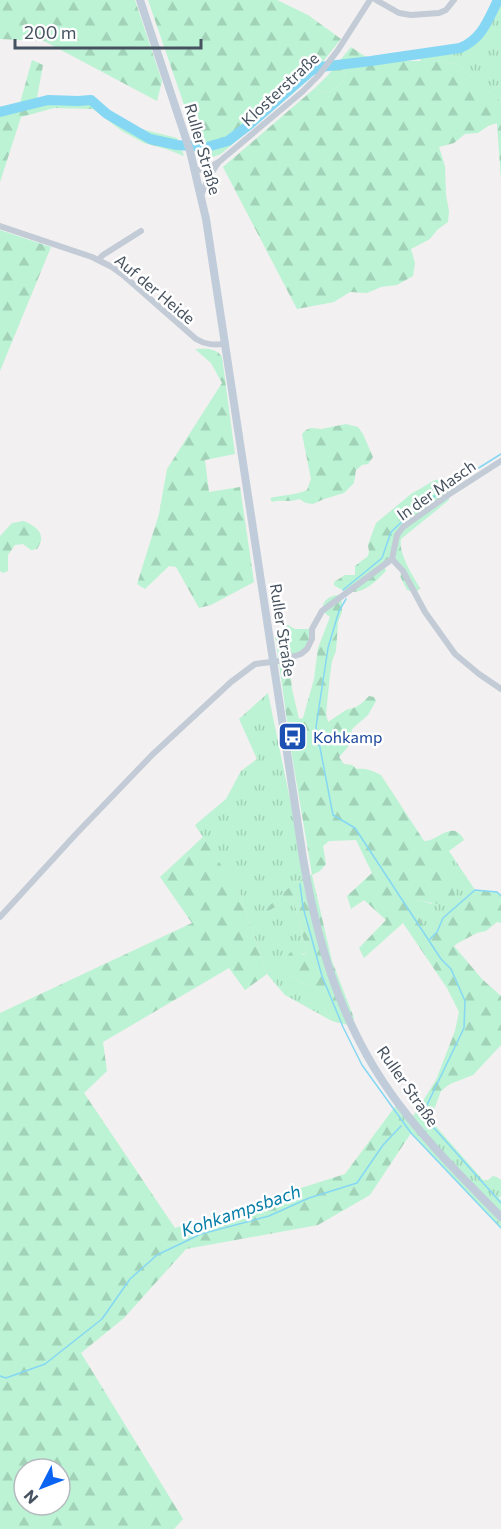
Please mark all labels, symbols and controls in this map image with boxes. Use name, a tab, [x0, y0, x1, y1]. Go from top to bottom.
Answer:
scale bar	[15, 12, 201, 50]
text: 200 m	[24, 21, 77, 43]
street label: Klosterstraße	[237, 48, 322, 129]
street label: Ruller Straße	[181, 101, 226, 197]
street label: Auf der Heide	[111, 250, 199, 328]
street label: In der Masch	[393, 456, 479, 524]
street label: Ruller Straße	[267, 582, 300, 678]
bus stop icon: Kohkamp	[276, 721, 308, 753]
place label: Kohkamp	[313, 727, 382, 746]
street label: Ruller Straße	[374, 1042, 443, 1130]
water label: Kohkampsbach	[178, 1179, 303, 1241]
north arrow	[12, 1457, 72, 1517]
text: N	[19, 1487, 42, 1508]

